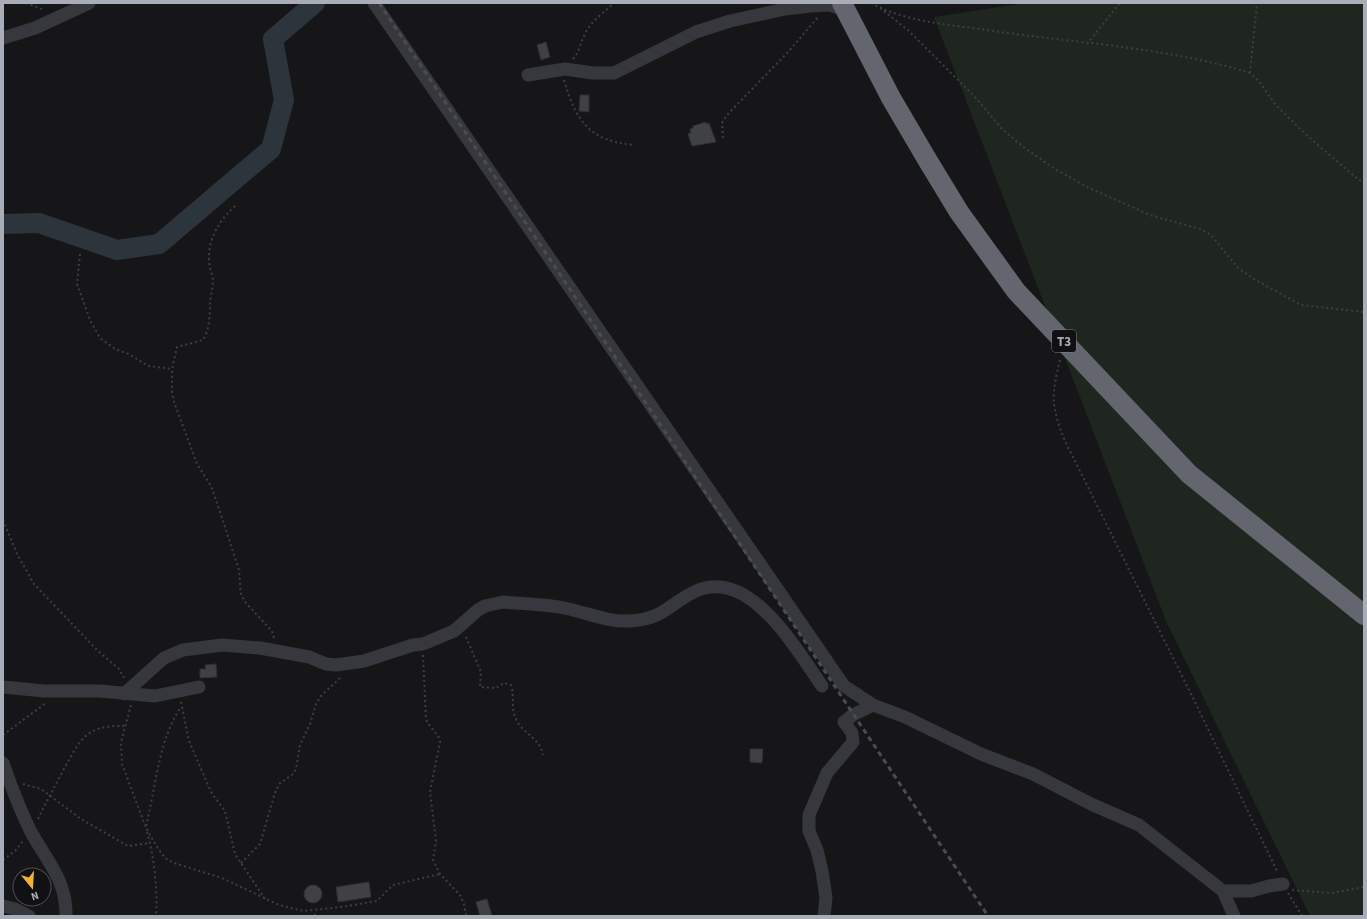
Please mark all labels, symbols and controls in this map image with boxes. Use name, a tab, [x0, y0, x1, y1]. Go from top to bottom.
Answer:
road number: T3	[1052, 330, 1076, 352]
north arrow	[12, 867, 52, 907]
text: N	[29, 888, 41, 904]

